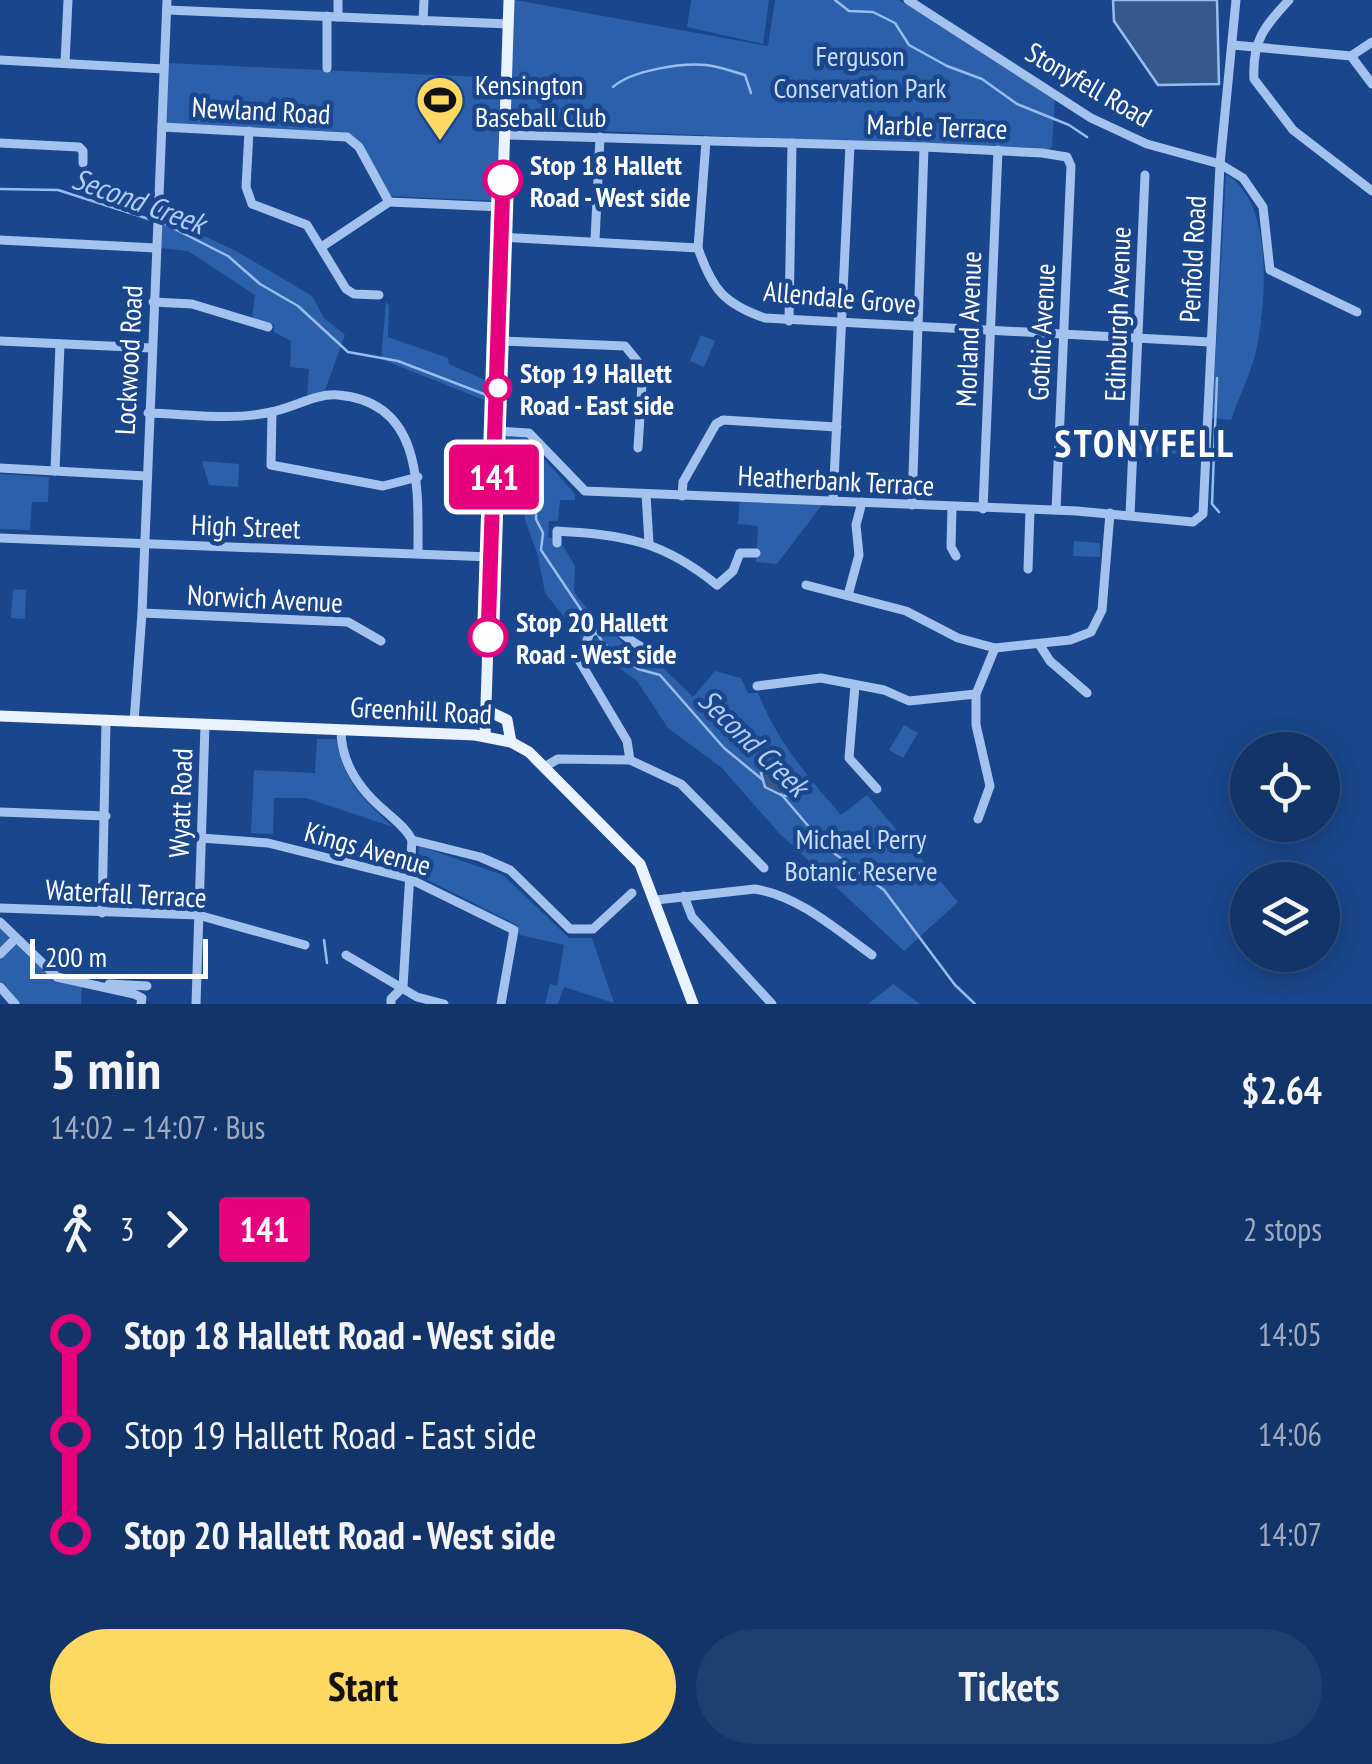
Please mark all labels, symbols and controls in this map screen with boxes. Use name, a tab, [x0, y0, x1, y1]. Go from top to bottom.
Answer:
street label: Stonyfell Road	[1019, 33, 1159, 135]
park label: Ferguson Conservation Park	[774, 37, 947, 106]
place label: Kensington Baseball Club	[475, 66, 606, 135]
sports icon: Kensington Baseball Club	[414, 74, 466, 142]
street label: Newland Road	[191, 88, 331, 132]
street label: Marble Terrace	[866, 105, 1008, 147]
place label: Stop 18 Hallett Road - West side	[530, 146, 691, 215]
water label: Second Creek	[67, 158, 214, 243]
marker: Stop 18 Hallett Road - West side	[484, 161, 522, 199]
street label: Penfold Road	[1170, 195, 1214, 323]
street label: Edinburgh Avenue	[1095, 226, 1139, 402]
street label: Morland Avenue	[947, 251, 989, 407]
street label: Gothic Avenue	[1019, 262, 1063, 402]
street label: Allendale Grove	[762, 272, 918, 322]
street label: Lockwood Road	[106, 284, 150, 436]
place label: Stop 19 Hallett Road - East side	[520, 354, 674, 423]
marker: Stop 19 Hallett Road - East side	[485, 375, 511, 401]
district label: STONYFELL	[1055, 418, 1235, 467]
line badge: 141	[436, 444, 552, 510]
text: 141	[469, 454, 519, 500]
street label: Heatherbank Terrace	[737, 456, 935, 504]
street label: High Street	[191, 506, 302, 546]
street label: Norwich Avenue	[186, 575, 344, 621]
place label: Stop 20 Hallett Road - West side	[516, 603, 677, 672]
marker: Stop 20 Hallett Road - West side	[469, 618, 507, 656]
water label: Second Creek	[691, 680, 820, 806]
street label: Greenhill Road	[349, 688, 493, 732]
map controls	[1230, 732, 1340, 972]
button: locate	[1230, 732, 1340, 842]
street label: Wyatt Road	[160, 748, 200, 858]
street label: Kings Avenue	[301, 812, 435, 884]
park label: Michael Perry Botanic Reserve	[785, 820, 937, 889]
button: layers	[1230, 862, 1340, 972]
street label: Waterfall Terrace	[45, 870, 207, 916]
scale bar	[30, 934, 208, 978]
text: 200 m	[45, 938, 107, 975]
text: 5 min	[50, 1033, 161, 1104]
text: $2.64	[1241, 1065, 1322, 1114]
text: 14:02 – 14:07 · Bus	[50, 1106, 265, 1148]
icon: walk	[50, 1202, 105, 1257]
icon: forward	[149, 1202, 204, 1257]
text: 141	[239, 1206, 290, 1252]
text: 3	[120, 1208, 134, 1250]
text: 2 stops	[1243, 1208, 1322, 1250]
text: Stop 18 Hallett Road - West side	[124, 1310, 556, 1359]
text: 14:05	[1258, 1313, 1322, 1355]
text: Stop 19 Hallett Road - East side	[124, 1410, 537, 1459]
text: 14:06	[1258, 1413, 1322, 1455]
text: Stop 20 Hallett Road - West side	[124, 1510, 556, 1559]
text: 14:07	[1258, 1513, 1322, 1555]
button: Start	[50, 1629, 676, 1744]
button: Tickets	[696, 1629, 1322, 1744]

